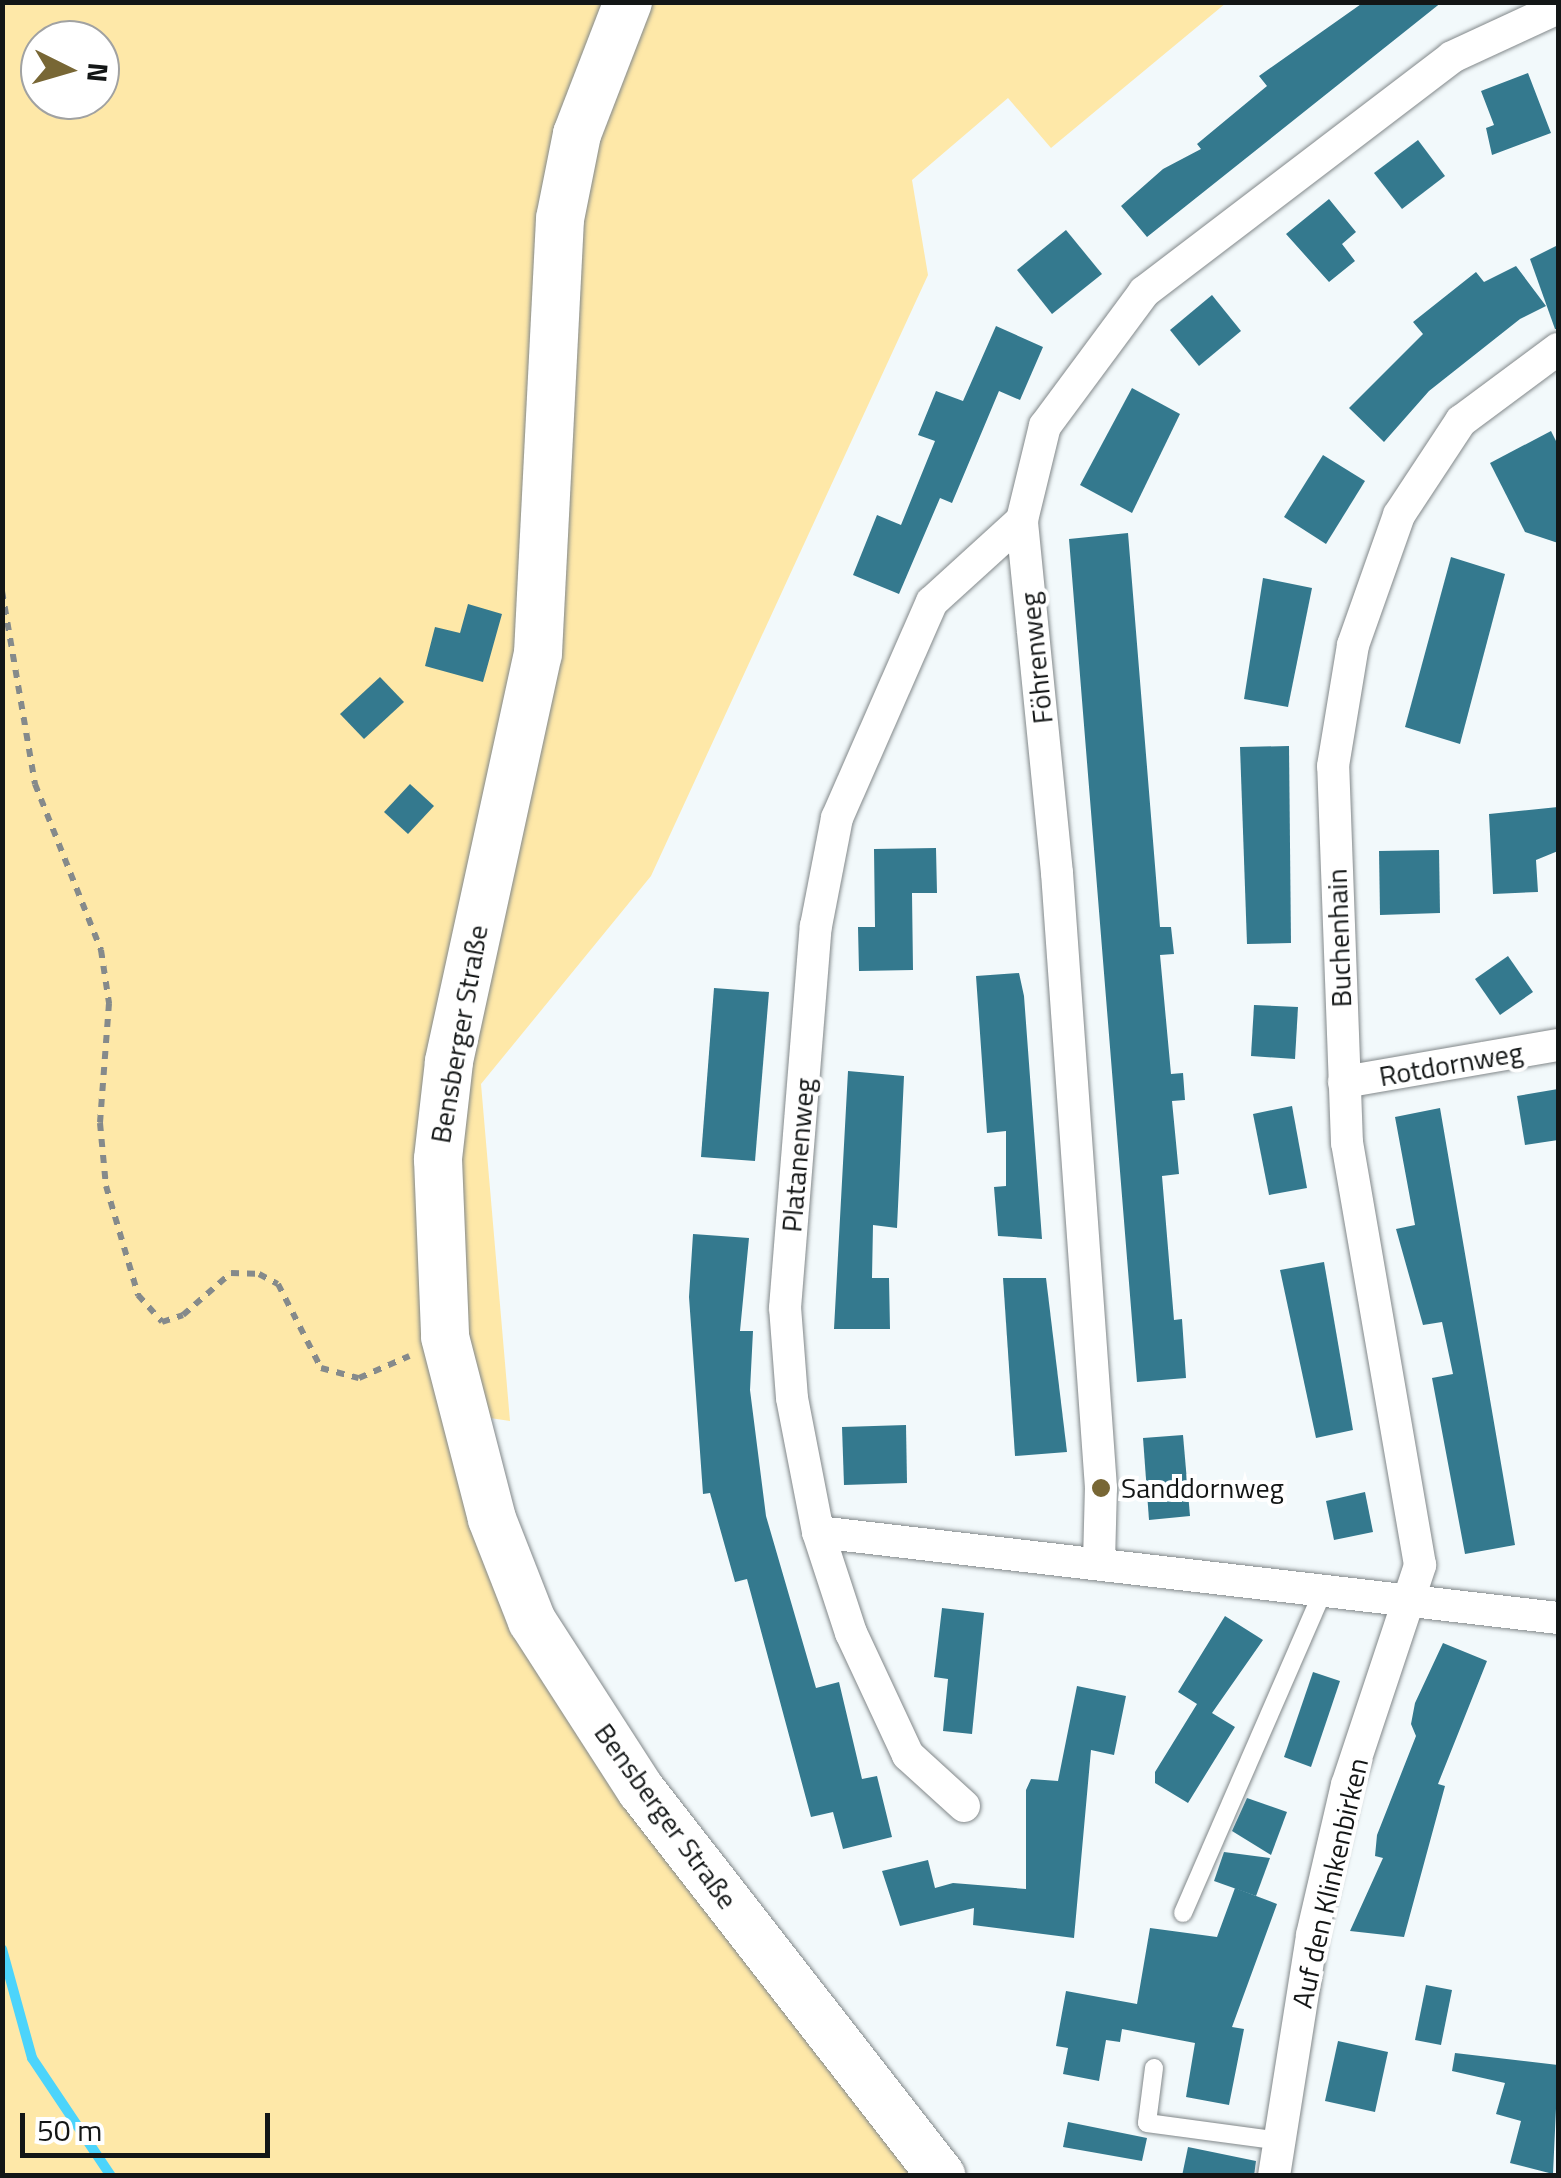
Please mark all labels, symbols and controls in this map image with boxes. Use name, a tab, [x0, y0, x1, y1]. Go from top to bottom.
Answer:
north arrow	[20, 20, 120, 120]
text: N	[76, 61, 121, 84]
street label: Föhrenweg	[1012, 590, 1060, 726]
street label: Buchenhain	[1320, 868, 1358, 1008]
street label: Bensberger Straße	[423, 922, 495, 1146]
street label: Rotdornweg	[1376, 1035, 1526, 1093]
street label: Platanenweg	[775, 1076, 821, 1234]
place label: Sanddornweg	[1121, 1471, 1284, 1505]
marker: Sanddornweg	[1090, 1477, 1112, 1499]
street label: Bensberger Straße	[587, 1717, 745, 1915]
street label: Auf den Klinkenbirken	[1285, 1755, 1375, 2011]
scale bar	[25, 2093, 275, 2155]
text: 50 m	[37, 2107, 102, 2153]

